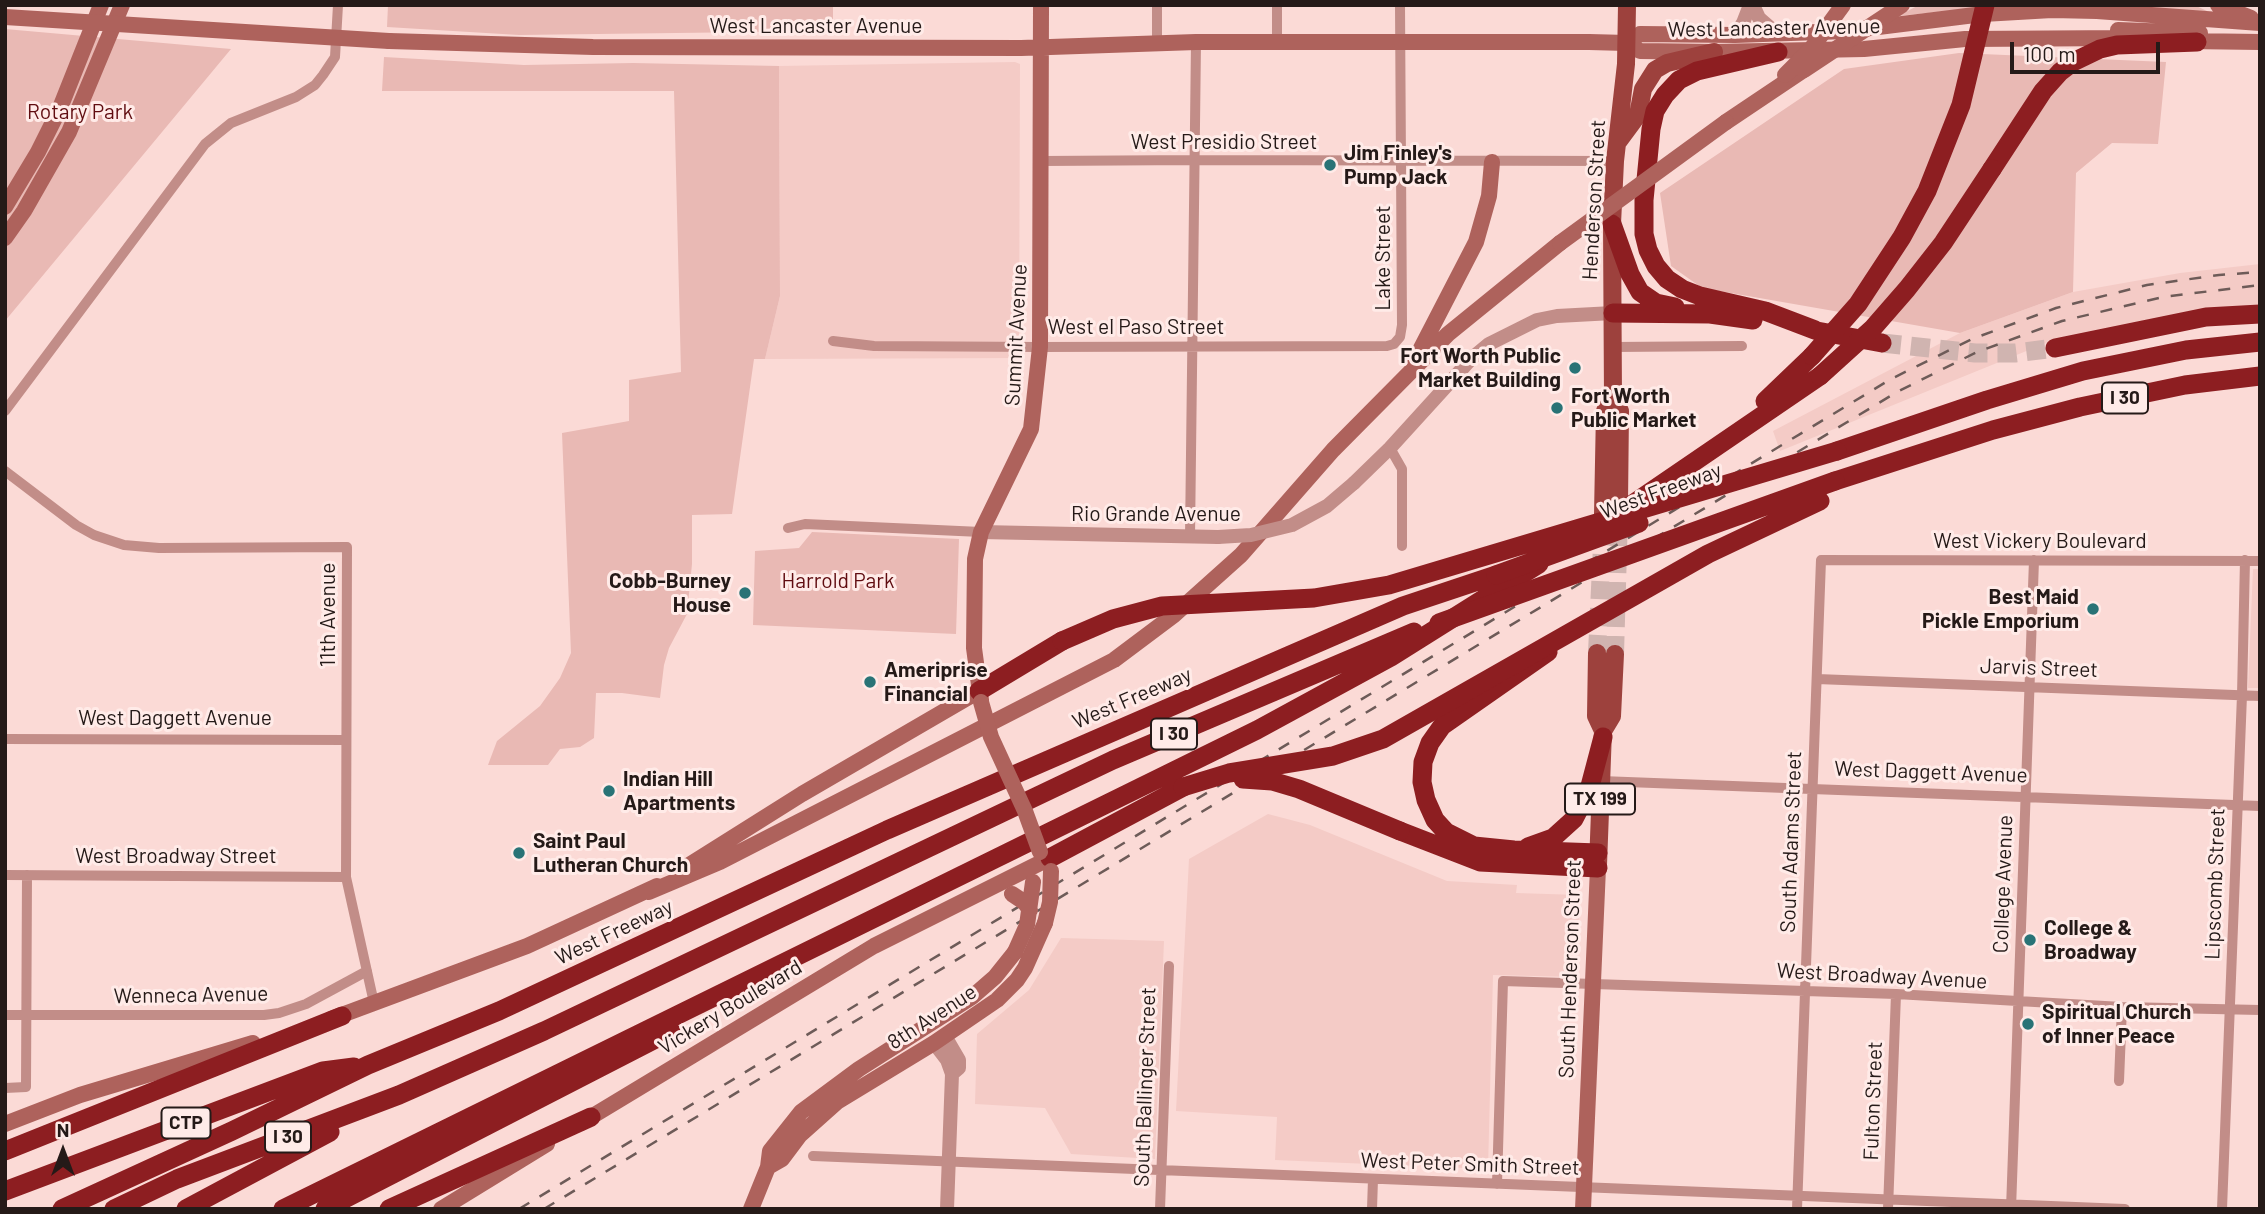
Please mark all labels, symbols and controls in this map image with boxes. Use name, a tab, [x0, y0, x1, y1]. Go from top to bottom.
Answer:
street label: West Lancaster Avenue	[709, 13, 923, 39]
street label: West Lancaster Avenue	[1667, 14, 1881, 42]
scale bar	[2013, 28, 2164, 72]
text: 100 m	[2023, 41, 2076, 66]
park label: Rotary Park	[27, 99, 133, 125]
street label: Henderson Street	[1577, 119, 1611, 281]
street label: West Presidio Street	[1131, 129, 1317, 155]
place label: Jim Finley's Pump Jack	[1344, 140, 1452, 190]
marker: Jim Finley's Pump Jack	[1322, 157, 1338, 173]
street label: Lake Street	[1370, 205, 1396, 311]
street label: Summit Avenue	[1000, 263, 1032, 407]
street label: West el Paso Street	[1048, 314, 1224, 340]
place label: Fort Worth Public Market Building	[1400, 343, 1561, 393]
marker: Fort Worth Public Market Building	[1567, 360, 1583, 376]
road number: I 30	[2102, 382, 2148, 414]
place label: Fort Worth Public Market	[1571, 383, 1696, 433]
marker: Fort Worth Public Market	[1549, 400, 1565, 416]
street label: West Freeway	[1597, 457, 1725, 525]
street label: Rio Grande Avenue	[1071, 501, 1241, 527]
street label: West Vickery Boulevard	[1933, 528, 2147, 554]
street label: 11th Avenue	[315, 563, 341, 667]
place label: Cobb-Burney House	[609, 568, 731, 618]
park label: Harrold Park	[782, 568, 894, 594]
place label: Best Maid Pickle Emporium	[1922, 584, 2079, 634]
marker: Cobb-Burney House	[737, 585, 753, 601]
marker: Best Maid Pickle Emporium	[2085, 601, 2101, 617]
street label: Jarvis Street	[1980, 653, 2098, 683]
place label: Ameriprise Financial	[884, 657, 988, 707]
street label: West Freeway	[1069, 662, 1195, 734]
marker: Ameriprise Financial	[862, 674, 878, 690]
street label: West Daggett Avenue	[78, 705, 272, 731]
road number: I 30	[1151, 719, 1197, 750]
street label: South Adams Street	[1775, 751, 1807, 933]
street label: West Daggett Avenue	[1834, 756, 2028, 788]
place label: Indian Hill Apartments	[623, 766, 735, 816]
marker: Indian Hill Apartments	[601, 783, 617, 799]
road number: TX 199	[1565, 784, 1635, 814]
street label: Lipscomb Street	[2200, 808, 2230, 960]
street label: College Avenue	[1988, 814, 2018, 954]
place label: Saint Paul Lutheran Church	[533, 828, 688, 878]
street label: West Broadway Street	[75, 843, 277, 869]
marker: Saint Paul Lutheran Church	[511, 845, 527, 861]
street label: South Henderson Street	[1554, 859, 1586, 1079]
street label: West Freeway	[551, 894, 677, 970]
place label: College & Broadway	[2044, 915, 2137, 965]
marker: College & Broadway	[2022, 932, 2038, 948]
street label: Vickery Boulevard	[654, 954, 806, 1060]
street label: West Broadway Avenue	[1776, 958, 1988, 994]
street label: 8th Avenue	[883, 979, 981, 1055]
street label: Wenneca Avenue	[113, 981, 269, 1009]
street label: South Ballinger Street	[1129, 987, 1161, 1187]
place label: Spiritual Church of Inner Peace	[2042, 999, 2191, 1049]
marker: Spiritual Church of Inner Peace	[2020, 1016, 2036, 1032]
street label: Fulton Street	[1858, 1041, 1888, 1161]
road number: CTP	[162, 1107, 210, 1138]
north arrow	[28, 1116, 98, 1186]
text: N	[57, 1118, 69, 1141]
road number: I 30	[265, 1121, 311, 1152]
street label: West Peter Smith Street	[1360, 1148, 1580, 1180]

